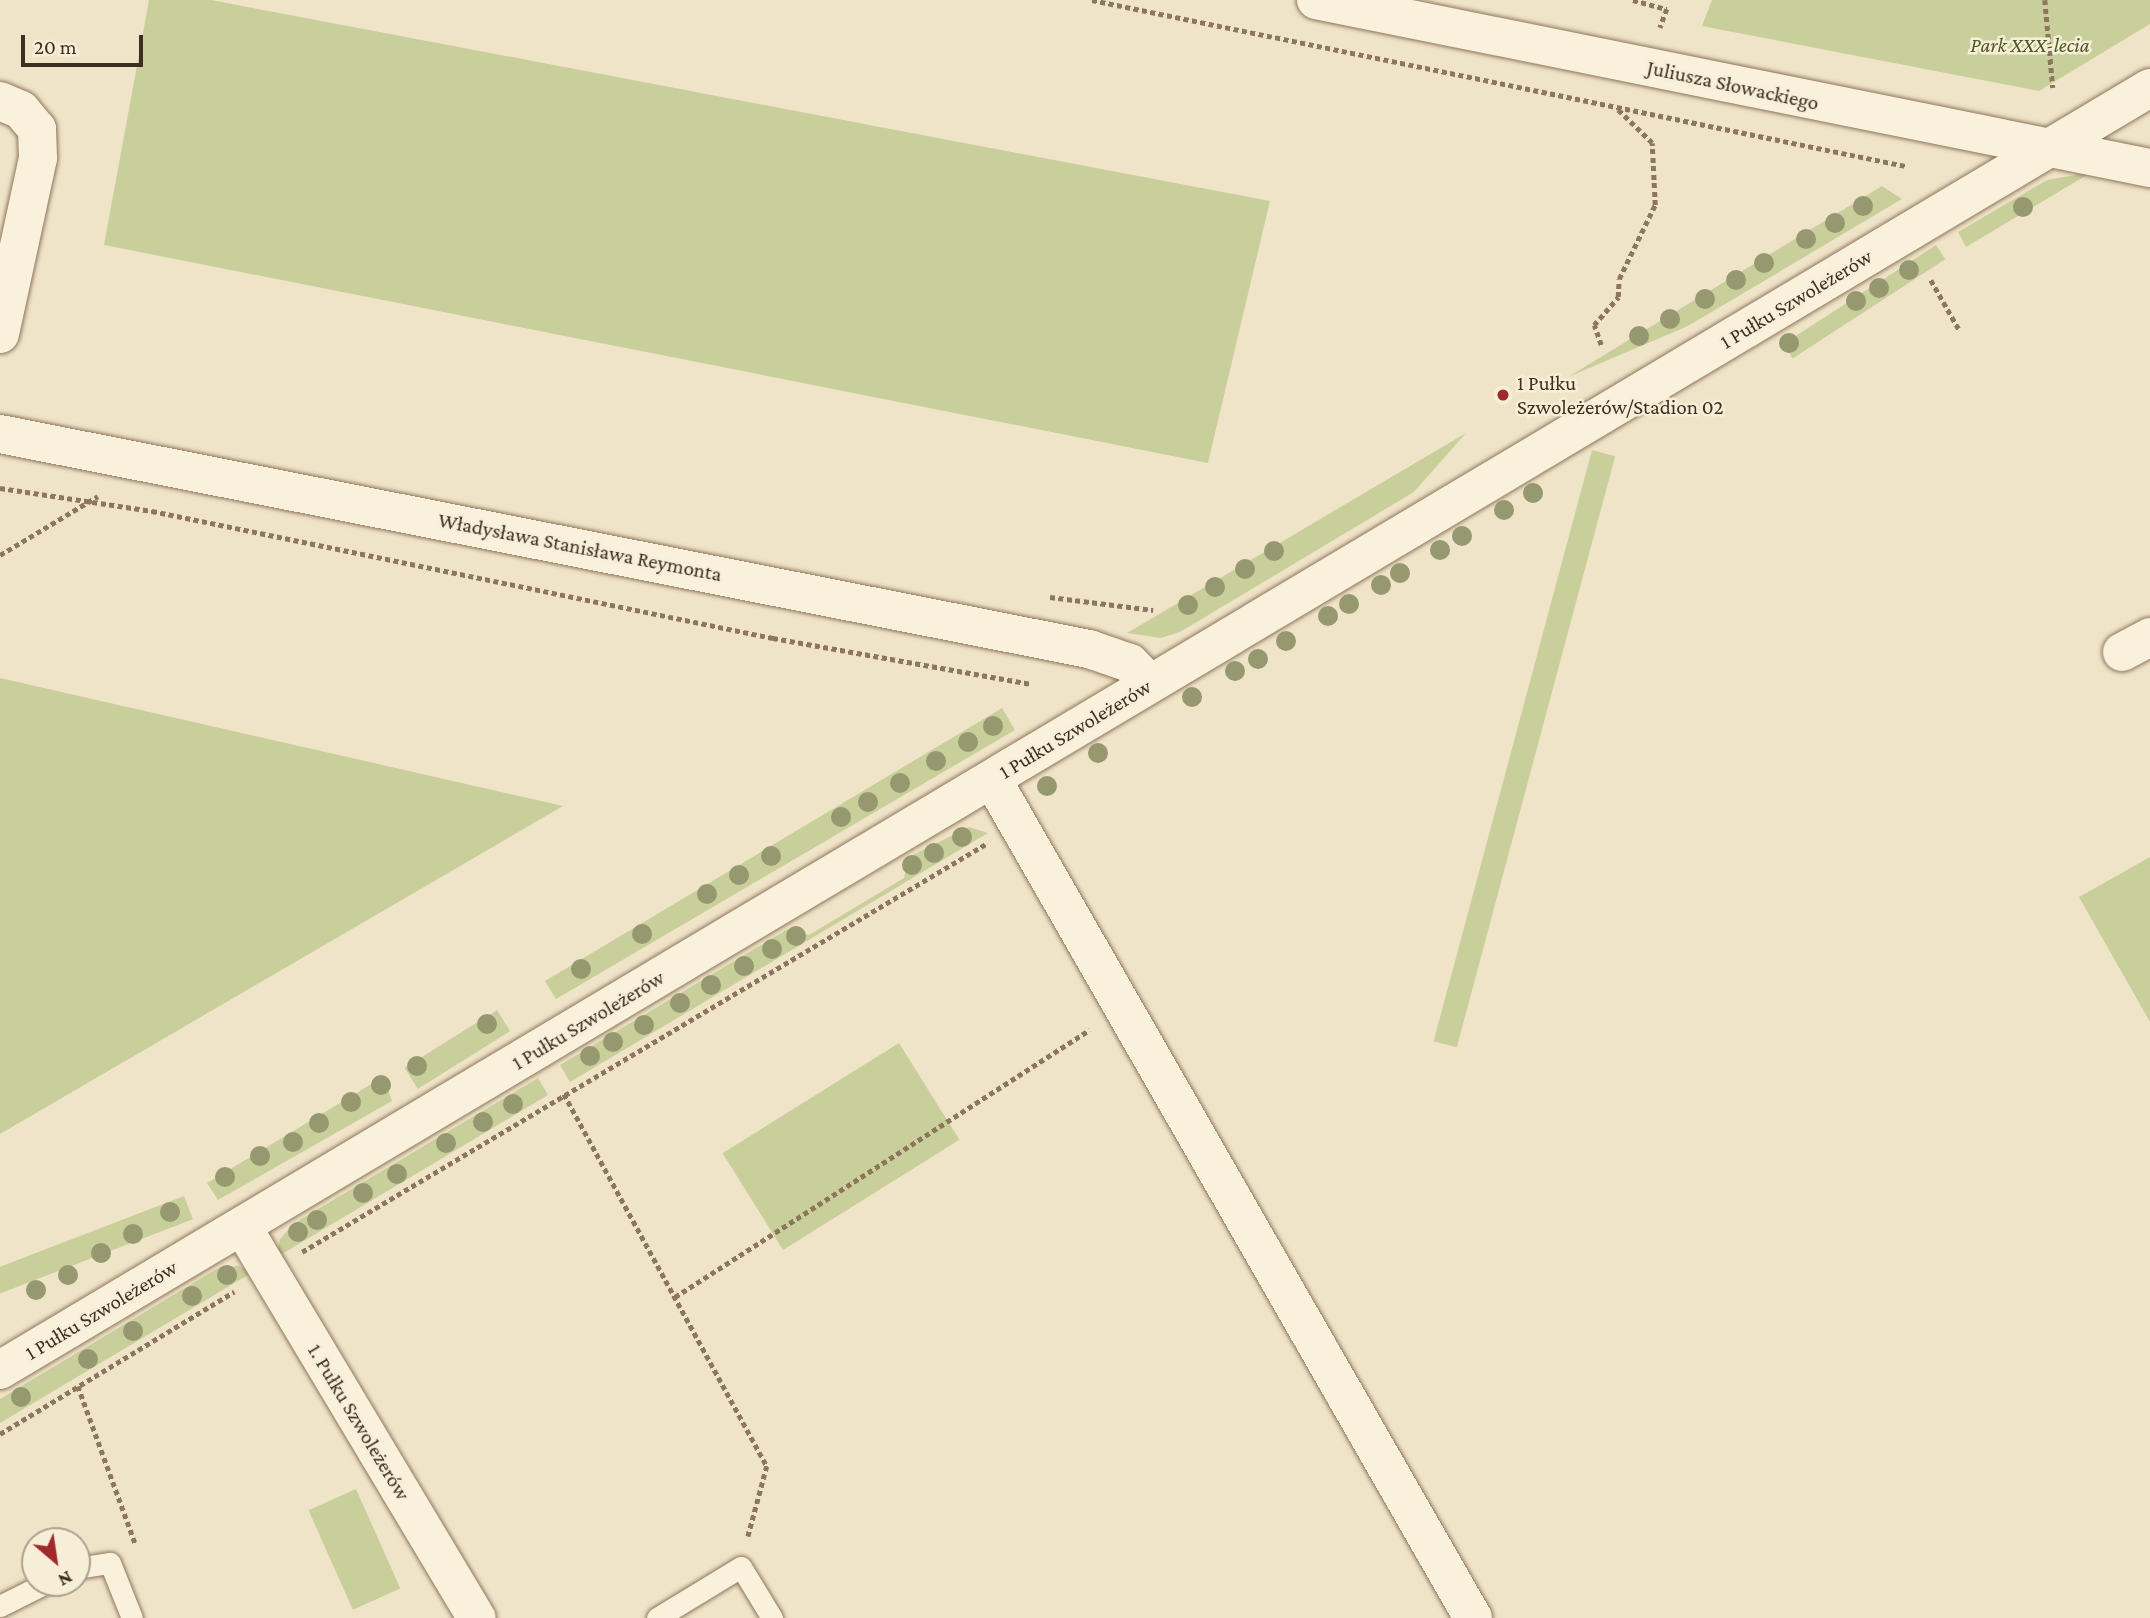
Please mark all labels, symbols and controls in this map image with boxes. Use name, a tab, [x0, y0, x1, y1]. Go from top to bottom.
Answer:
scale bar	[24, 21, 147, 65]
park label: Park XXX-lecia	[1970, 32, 2090, 58]
text: 20 m	[34, 35, 77, 59]
street label: Juliusza Słowackiego	[1645, 54, 1821, 116]
street label: 1 Pułku Szwoleżerów	[1715, 244, 1877, 354]
place label: 1 Pułku Szwoleżerów/Stadion 02	[1517, 370, 1724, 420]
marker: 1 Pułku Szwoleżerów/Stadion 02	[1495, 387, 1511, 403]
street label: Władysława Stanisława Reymonta	[436, 507, 724, 587]
street label: 1 Pułku Szwoleżerów	[994, 674, 1156, 784]
street label: 1 Pułku Szwoleżerów	[507, 965, 669, 1075]
street label: 1 Pułku Szwoleżerów	[20, 1255, 182, 1365]
street label: 1. Pułku Szwoleżerów	[302, 1339, 416, 1505]
north arrow	[21, 1527, 91, 1597]
text: N	[55, 1567, 76, 1591]

